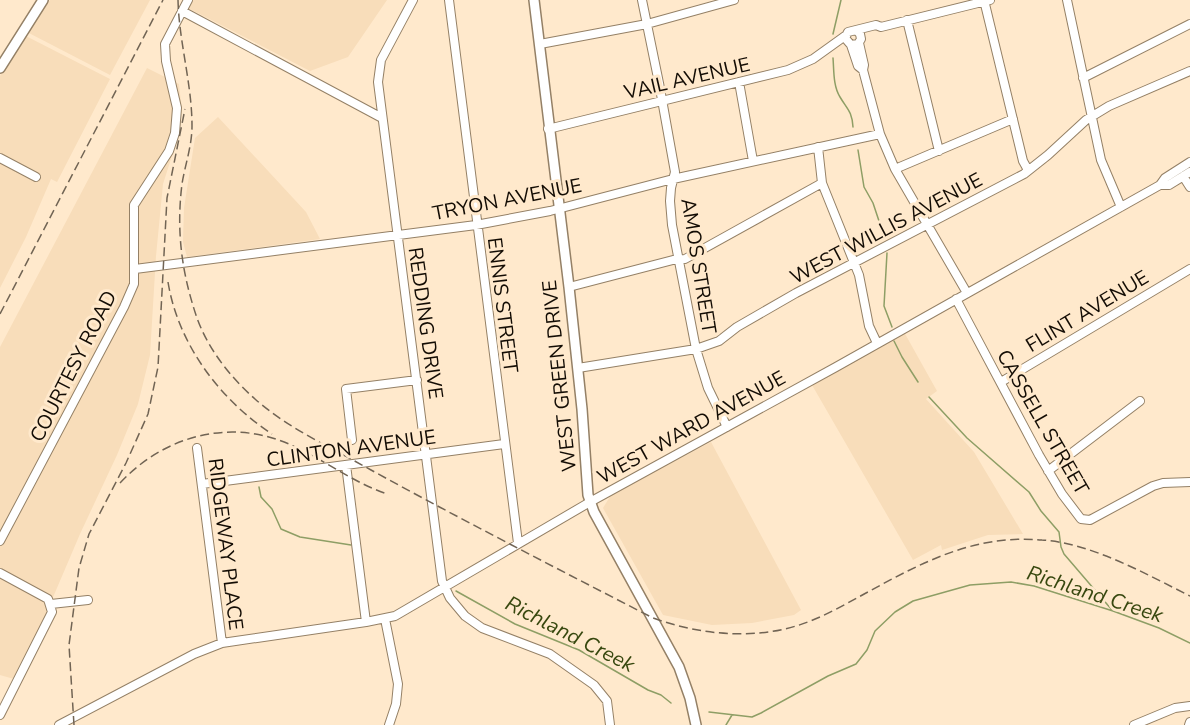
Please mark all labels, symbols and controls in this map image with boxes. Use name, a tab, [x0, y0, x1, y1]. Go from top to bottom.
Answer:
street label: VAIL AVENUE	[621, 51, 753, 106]
street label: WEST WILLIS AVENUE	[785, 166, 987, 291]
street label: TRYON AVENUE	[430, 172, 584, 227]
street label: AMOS STREET	[674, 196, 723, 336]
street label: ENNIS STREET	[481, 236, 524, 374]
street label: REDDING DRIVE	[401, 245, 450, 401]
street label: FLINT AVENUE	[1021, 264, 1154, 359]
street label: WEST GREEN DRIVE	[536, 279, 583, 473]
street label: COURTESY ROAD	[24, 286, 123, 446]
street label: CASSELL STREET	[990, 345, 1095, 500]
street label: WEST WARD AVENUE	[592, 364, 790, 491]
street label: CLINTON AVENUE	[265, 423, 437, 474]
street label: RIDGEWAY PLACE	[202, 456, 249, 632]
water label: Richland Creek	[1023, 559, 1167, 629]
water label: Richland Creek	[500, 589, 640, 679]

